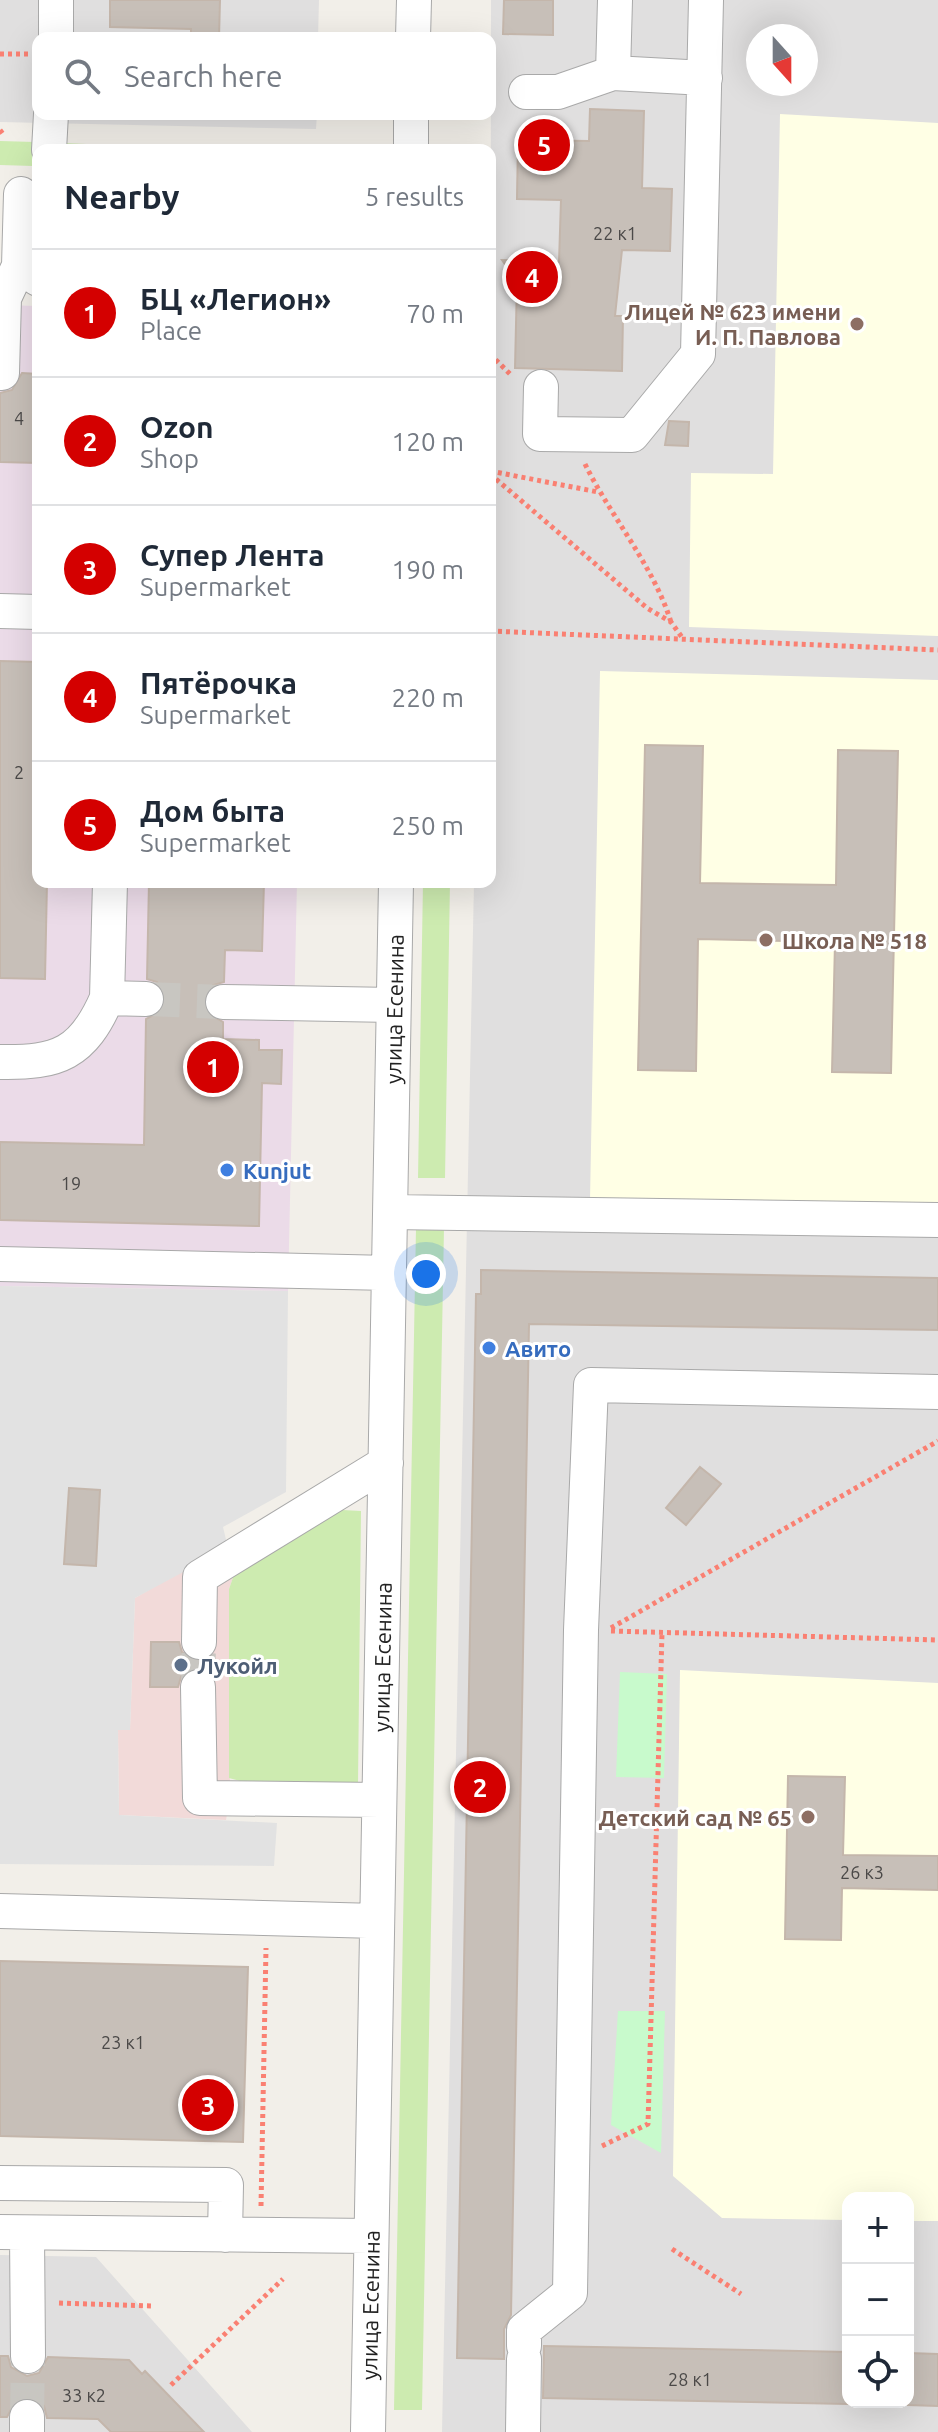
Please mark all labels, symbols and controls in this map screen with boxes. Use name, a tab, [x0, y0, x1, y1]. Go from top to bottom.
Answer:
north arrow	[746, 24, 818, 96]
search box	[32, 32, 496, 120]
icon: search	[60, 54, 104, 98]
text: Search here	[124, 59, 283, 93]
pin: 5	[518, 115, 570, 175]
text: Nearby	[64, 177, 179, 215]
text: 5 results	[365, 182, 464, 211]
house number: 22 к1	[593, 223, 637, 243]
pin: 4	[506, 247, 558, 307]
text: БЦ «Легион»	[140, 282, 331, 316]
text: 1	[83, 299, 97, 328]
text: 70 m	[406, 299, 464, 328]
place label: Лицей № 623 имени И. П. Павлова	[624, 299, 841, 349]
marker: Лицей № 623 имени И. П. Павлова	[848, 315, 866, 333]
text: Place	[140, 316, 202, 345]
house number: 4	[14, 408, 24, 428]
text: Ozon	[140, 410, 214, 444]
text: 2	[83, 427, 97, 456]
text: 120 m	[392, 427, 464, 456]
text: Shop	[140, 444, 199, 473]
text: Супер Лента	[140, 538, 325, 572]
text: 3	[83, 555, 97, 584]
text: 190 m	[392, 555, 464, 584]
text: Supermarket	[140, 572, 291, 601]
text: Пятёрочка	[140, 666, 297, 700]
text: 4	[83, 683, 97, 712]
text: 220 m	[392, 683, 464, 712]
text: Supermarket	[140, 700, 291, 729]
house number: 2	[14, 762, 24, 782]
text: Дом быта	[140, 794, 285, 828]
text: 5	[83, 811, 97, 840]
text: 250 m	[392, 811, 464, 840]
text: Supermarket	[140, 828, 291, 857]
place label: Школа № 518	[782, 928, 927, 953]
marker: Школа № 518	[757, 931, 775, 949]
street label: улица Есенина	[380, 934, 408, 1084]
pin: 1	[187, 1037, 239, 1097]
place label: Kunjut	[243, 1158, 311, 1183]
marker: Kunjut	[218, 1161, 236, 1179]
house number: 19	[61, 1173, 81, 1193]
your location	[406, 1254, 446, 1294]
place label: Авито	[505, 1336, 571, 1361]
marker: Авито	[480, 1339, 498, 1357]
street label: улица Есенина	[368, 1582, 396, 1732]
place label: Лукойл	[197, 1653, 278, 1678]
marker: Лукойл	[172, 1656, 190, 1674]
pin: 2	[454, 1757, 506, 1817]
place label: Детский сад № 65	[598, 1805, 792, 1830]
marker: Детский сад № 65	[799, 1808, 817, 1826]
house number: 26 к3	[840, 1862, 884, 1882]
house number: 23 к1	[101, 2032, 145, 2052]
pin: 3	[182, 2075, 234, 2135]
map controls	[842, 2192, 914, 2408]
button: +	[842, 2192, 914, 2264]
street label: улица Есенина	[356, 2230, 384, 2380]
button: −	[842, 2264, 914, 2336]
button: locate	[842, 2336, 914, 2408]
house number: 28 к1	[668, 2369, 712, 2389]
house number: 33 к2	[62, 2385, 106, 2405]

